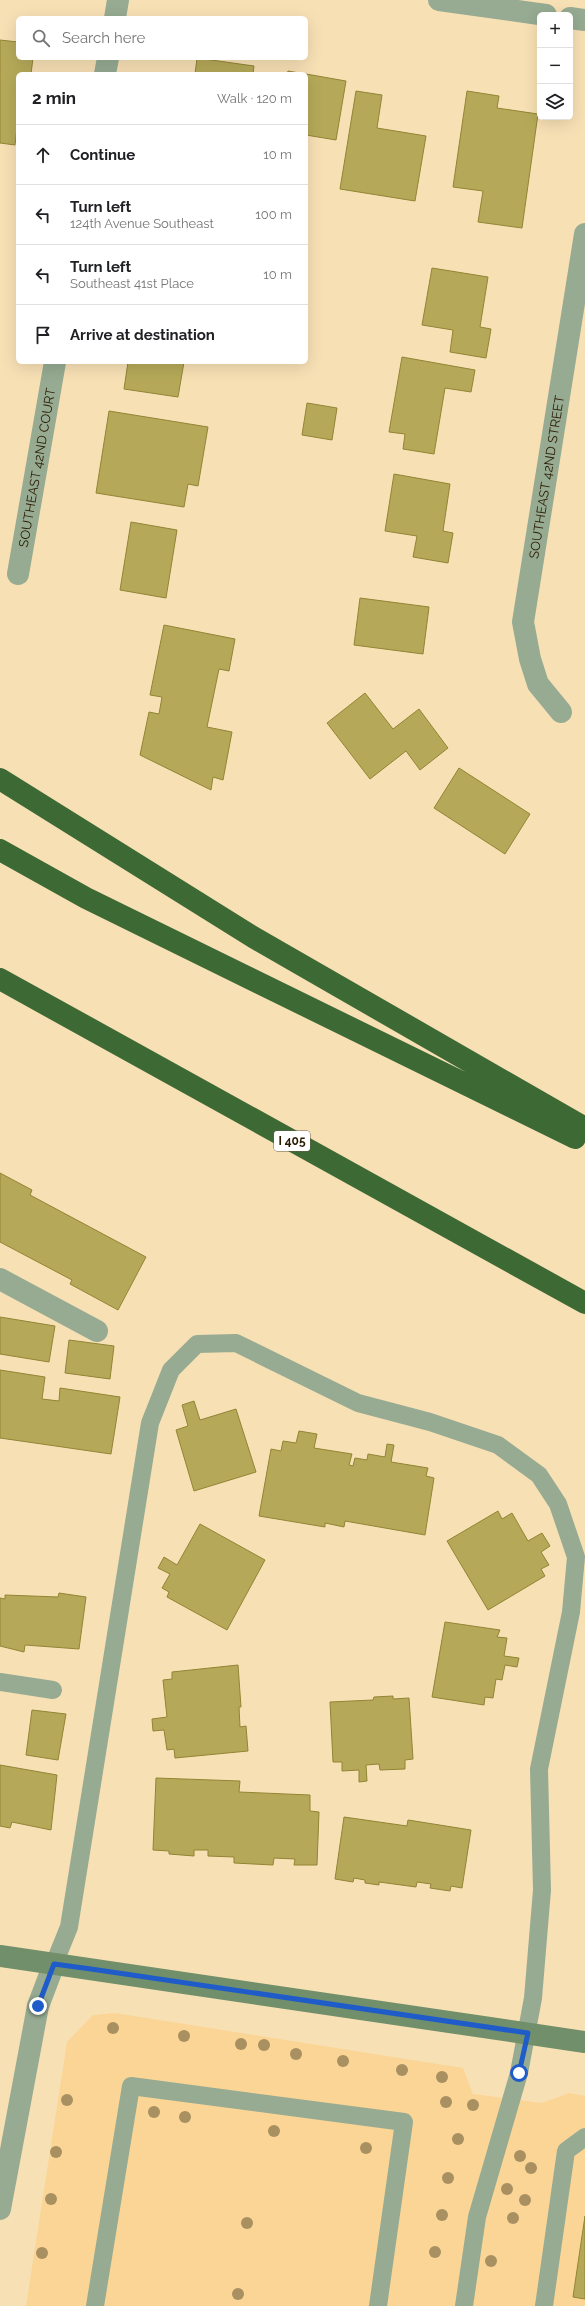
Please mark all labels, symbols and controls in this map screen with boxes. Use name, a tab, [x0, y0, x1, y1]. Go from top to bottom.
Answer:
map controls	[537, 12, 573, 120]
button: +	[537, 12, 573, 48]
search box	[16, 16, 308, 60]
icon: search	[30, 27, 52, 49]
text: Search here	[62, 29, 145, 47]
button: −	[537, 48, 573, 84]
button: layers	[537, 84, 573, 120]
text: 2 min	[32, 88, 76, 108]
text: Walk · 120 m	[217, 91, 292, 106]
icon: ahead	[32, 144, 54, 166]
text: Continue	[70, 146, 135, 164]
text: 10 m	[263, 147, 292, 162]
text: Turn left	[70, 198, 131, 216]
icon: left	[32, 204, 54, 226]
text: 100 m	[255, 207, 292, 222]
text: 124th Avenue Southeast	[70, 216, 214, 231]
text: Turn left	[70, 258, 131, 276]
icon: left	[32, 264, 54, 286]
text: 10 m	[263, 267, 292, 282]
text: Southeast 41st Place	[70, 276, 194, 291]
icon: arrive	[32, 324, 54, 346]
text: Arrive at destination	[70, 326, 215, 344]
street label: SOUTHEAST 42ND COURT	[15, 387, 58, 549]
street label: SOUTHEAST 42ND STREET	[526, 394, 567, 560]
road number: I 405	[274, 1131, 310, 1151]
route end	[29, 1997, 47, 2015]
route start	[510, 2064, 528, 2082]

